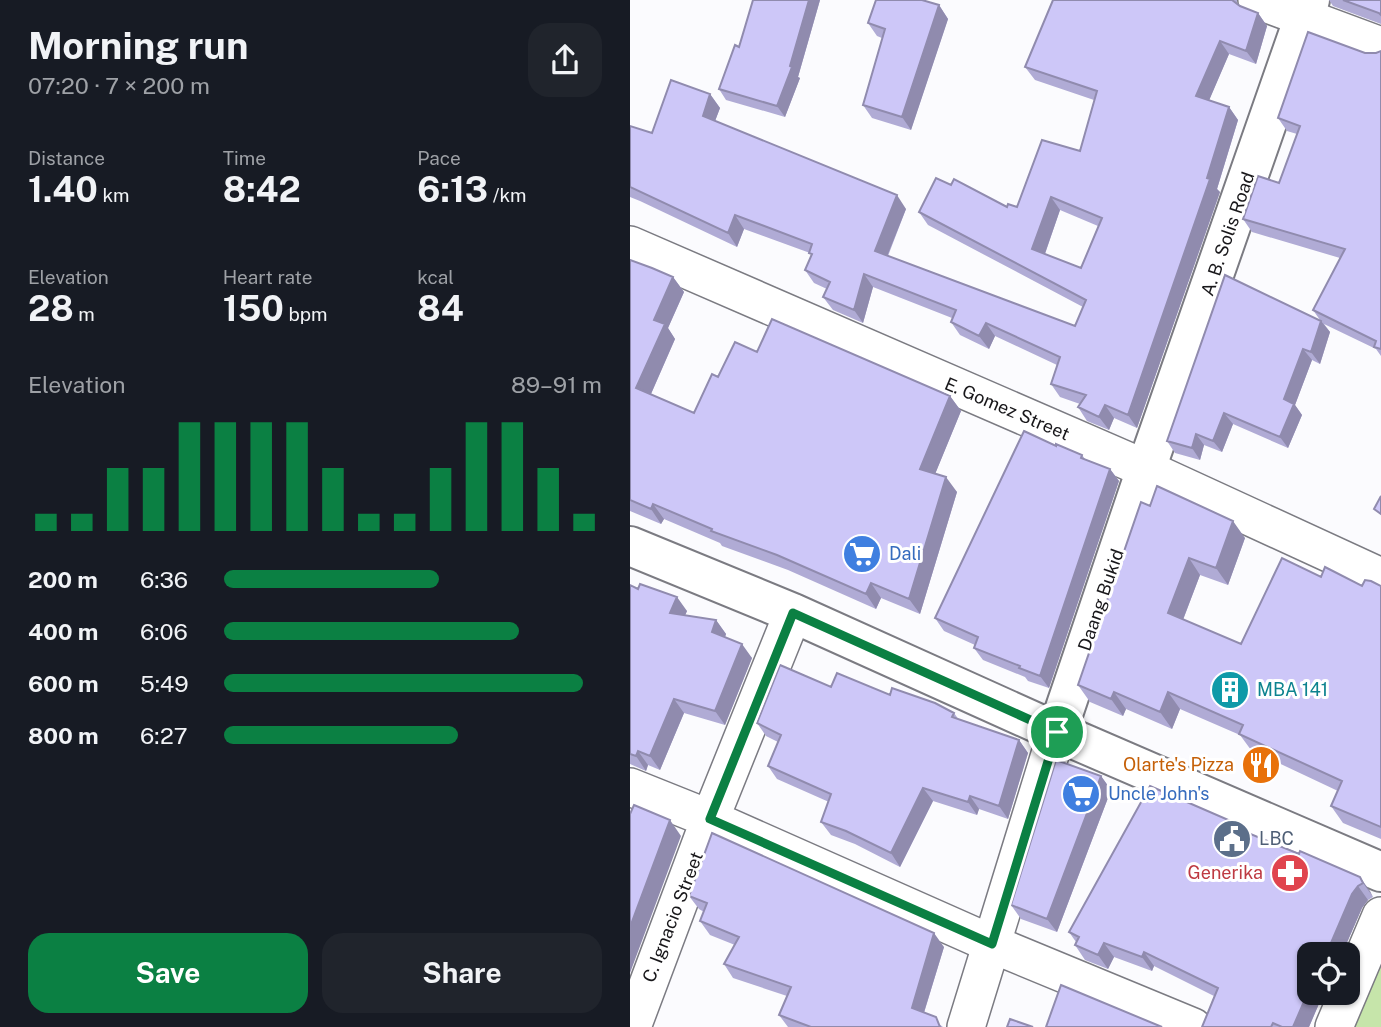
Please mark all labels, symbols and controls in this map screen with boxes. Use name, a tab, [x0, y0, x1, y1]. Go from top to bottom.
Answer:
text: Morning run	[28, 23, 249, 68]
button: share	[528, 23, 602, 97]
text: 07:20 · 7 × 200 m	[28, 72, 210, 99]
text: Distance	[28, 147, 105, 169]
text: Time	[223, 147, 266, 169]
text: Pace	[417, 147, 461, 169]
text: 1.40	[28, 169, 98, 210]
text: 8:42	[223, 169, 301, 210]
text: 6:13	[417, 169, 488, 210]
street label: A. B. Solis Road	[1196, 169, 1259, 299]
text: km	[98, 184, 130, 206]
text: /km	[488, 184, 527, 206]
text: Elevation	[28, 266, 109, 288]
text: Heart rate	[223, 266, 312, 288]
text: kcal	[417, 266, 454, 288]
text: 28	[28, 288, 74, 329]
text: 150	[223, 288, 284, 329]
text: 84	[417, 288, 464, 329]
text: m	[74, 303, 95, 325]
text: bpm	[284, 303, 328, 325]
text: Elevation	[28, 371, 126, 398]
text: 89–91 m	[511, 371, 602, 398]
street label: E. Gomez Street	[942, 373, 1073, 444]
supermarket icon: Dali	[841, 533, 883, 575]
place label: Dali	[889, 543, 921, 564]
street label: Daang Bukid	[1073, 546, 1128, 653]
text: 200 m	[28, 566, 98, 593]
text: 6:36	[140, 566, 188, 593]
text: 400 m	[28, 618, 98, 645]
text: 6:06	[140, 618, 188, 645]
building icon: MBA 141	[1209, 669, 1251, 711]
text: 600 m	[28, 670, 98, 697]
text: 5:49	[140, 670, 189, 697]
place label: MBA 141	[1257, 679, 1328, 700]
pin	[1027, 702, 1087, 762]
icon: arrive	[1038, 713, 1076, 751]
text: 800 m	[28, 722, 99, 749]
text: 6:27	[140, 722, 187, 749]
restaurant icon: Olarte's Pizza	[1240, 744, 1282, 786]
place label: Olarte's Pizza	[1123, 754, 1234, 775]
supermarket icon: Uncle John's	[1060, 773, 1102, 815]
place label: Uncle John's	[1108, 783, 1209, 804]
public building icon: LBC	[1211, 818, 1253, 860]
place label: LBC	[1259, 828, 1294, 849]
street label: C. Ignacio Street	[638, 849, 707, 985]
pharmacy icon: Generika	[1269, 852, 1311, 894]
place label: Generika	[1188, 862, 1263, 883]
button: Save	[28, 933, 308, 1013]
button: Share	[322, 933, 602, 1013]
map controls	[1297, 942, 1360, 1005]
button: locate	[1297, 942, 1360, 1005]

